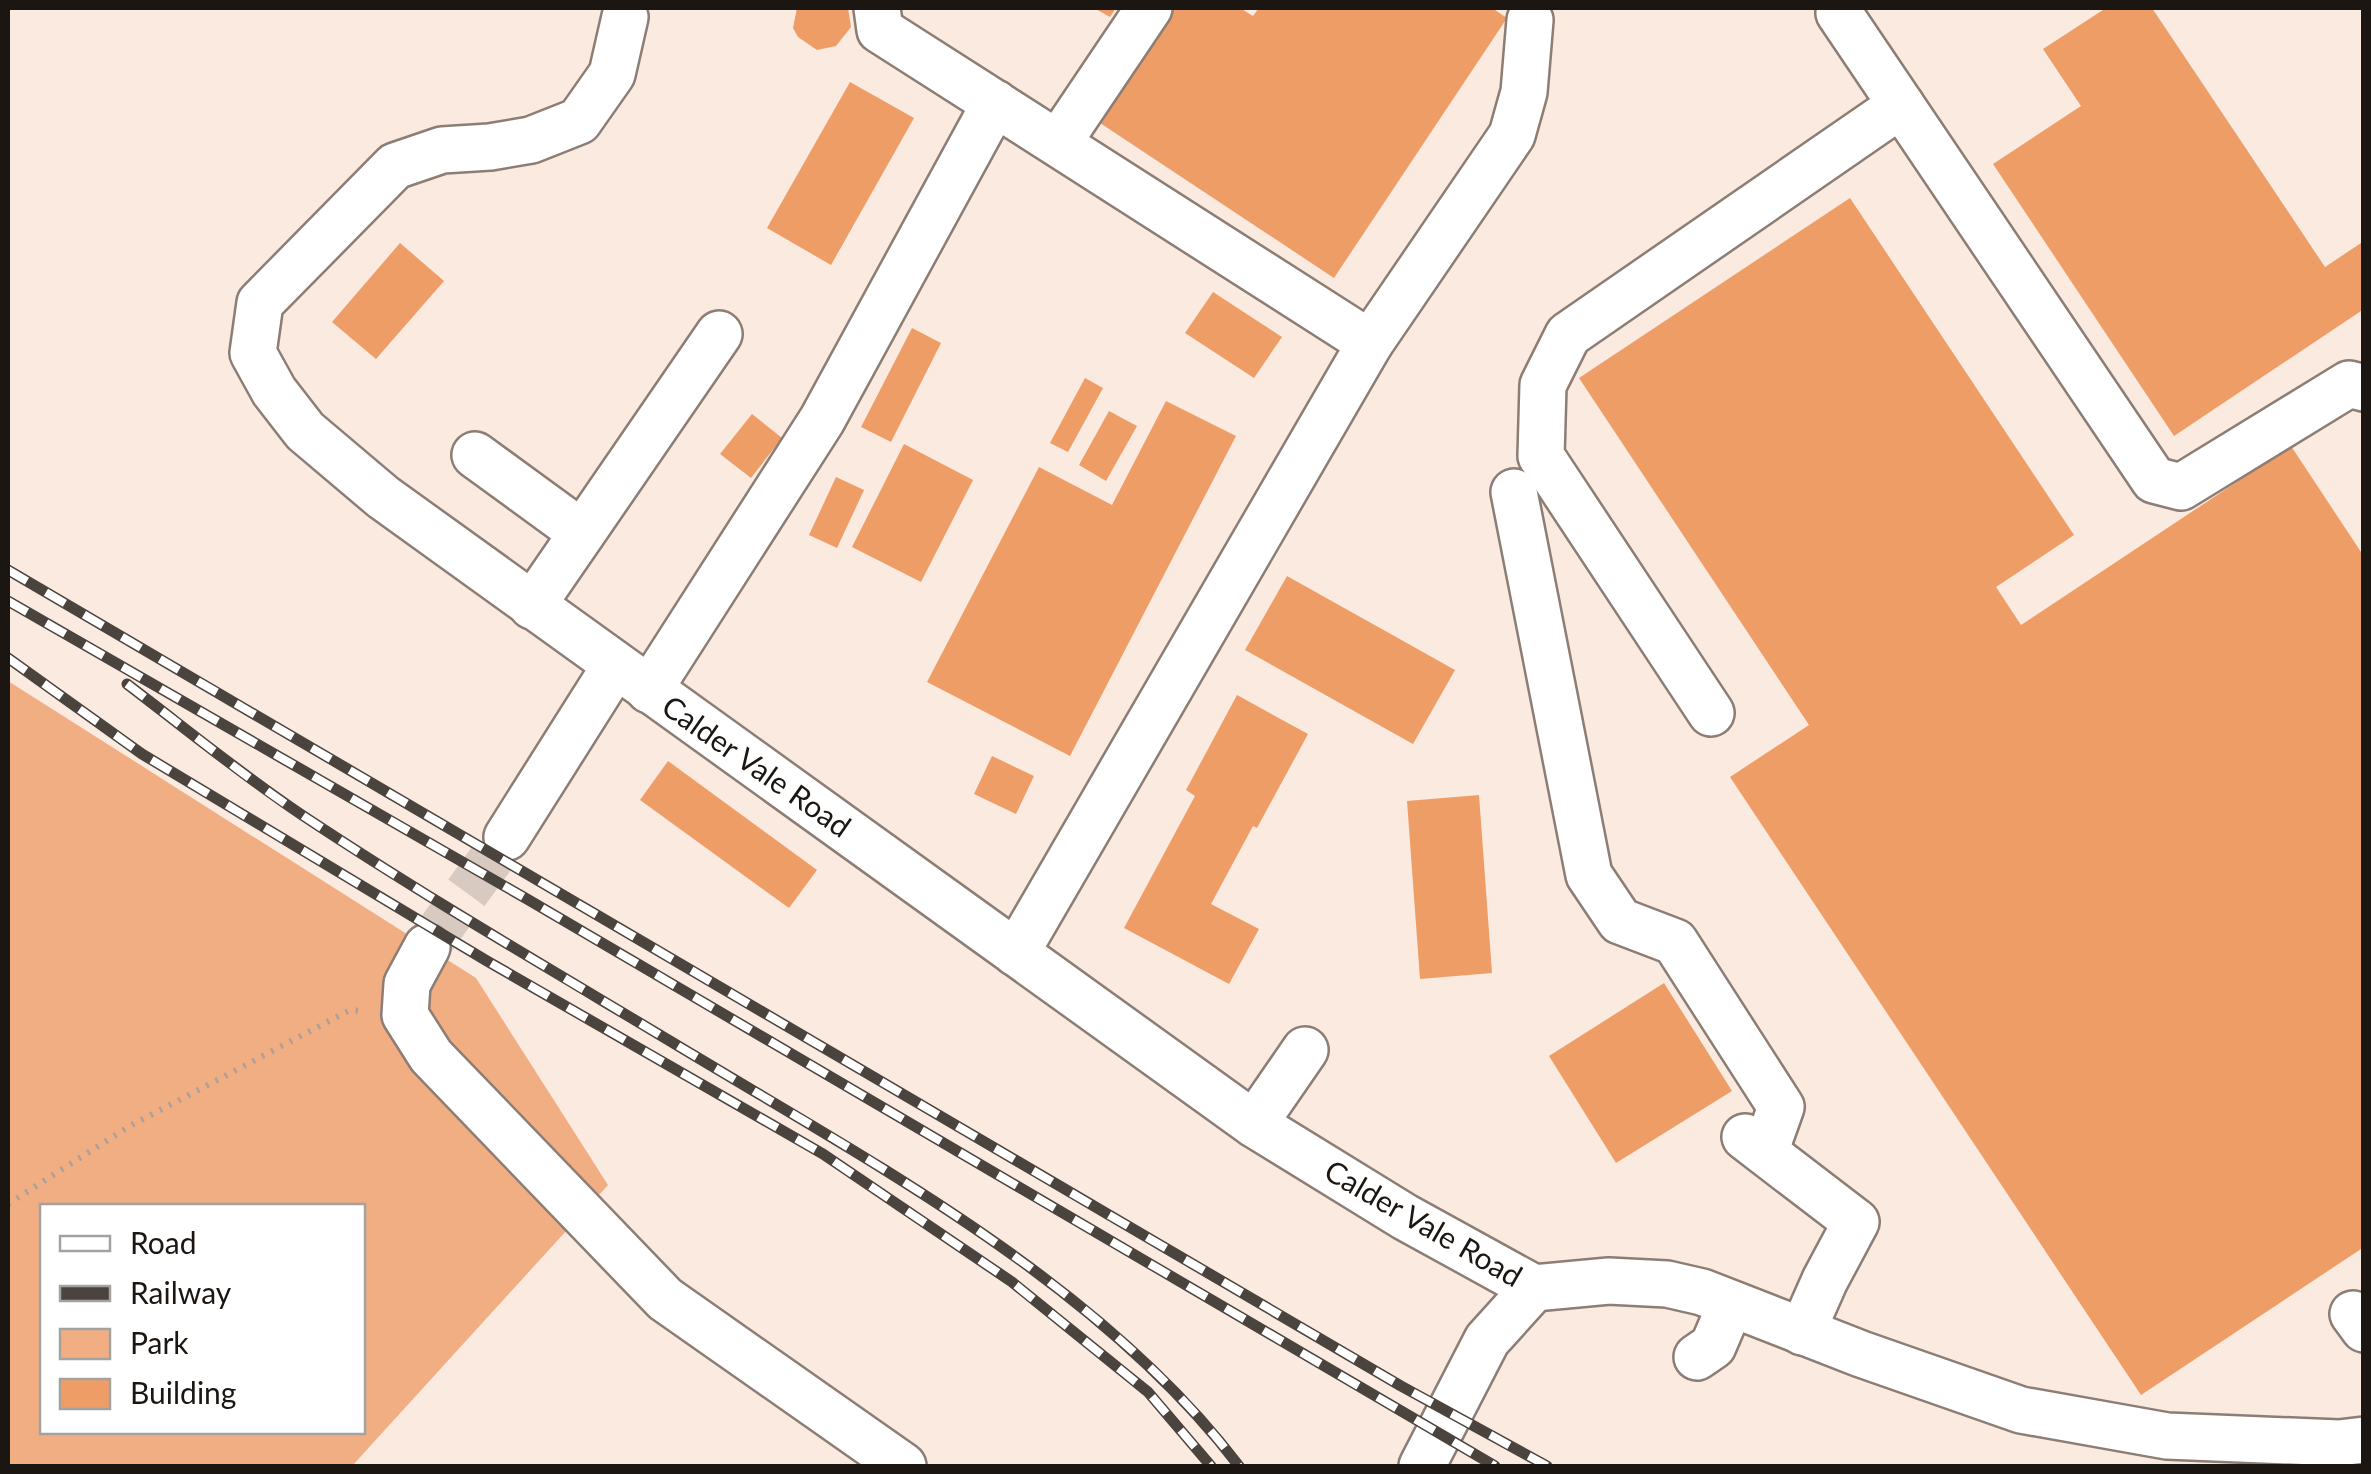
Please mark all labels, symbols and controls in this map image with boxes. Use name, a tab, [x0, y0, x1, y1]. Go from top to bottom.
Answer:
street label: Calder Vale Road	[656, 687, 858, 844]
street label: Calder Vale Road	[1319, 1151, 1529, 1293]
legend	[40, 1204, 365, 1434]
text: Road	[130, 1224, 197, 1260]
text: Railway	[130, 1274, 232, 1310]
text: Park	[130, 1324, 189, 1360]
text: Building	[130, 1374, 236, 1410]

